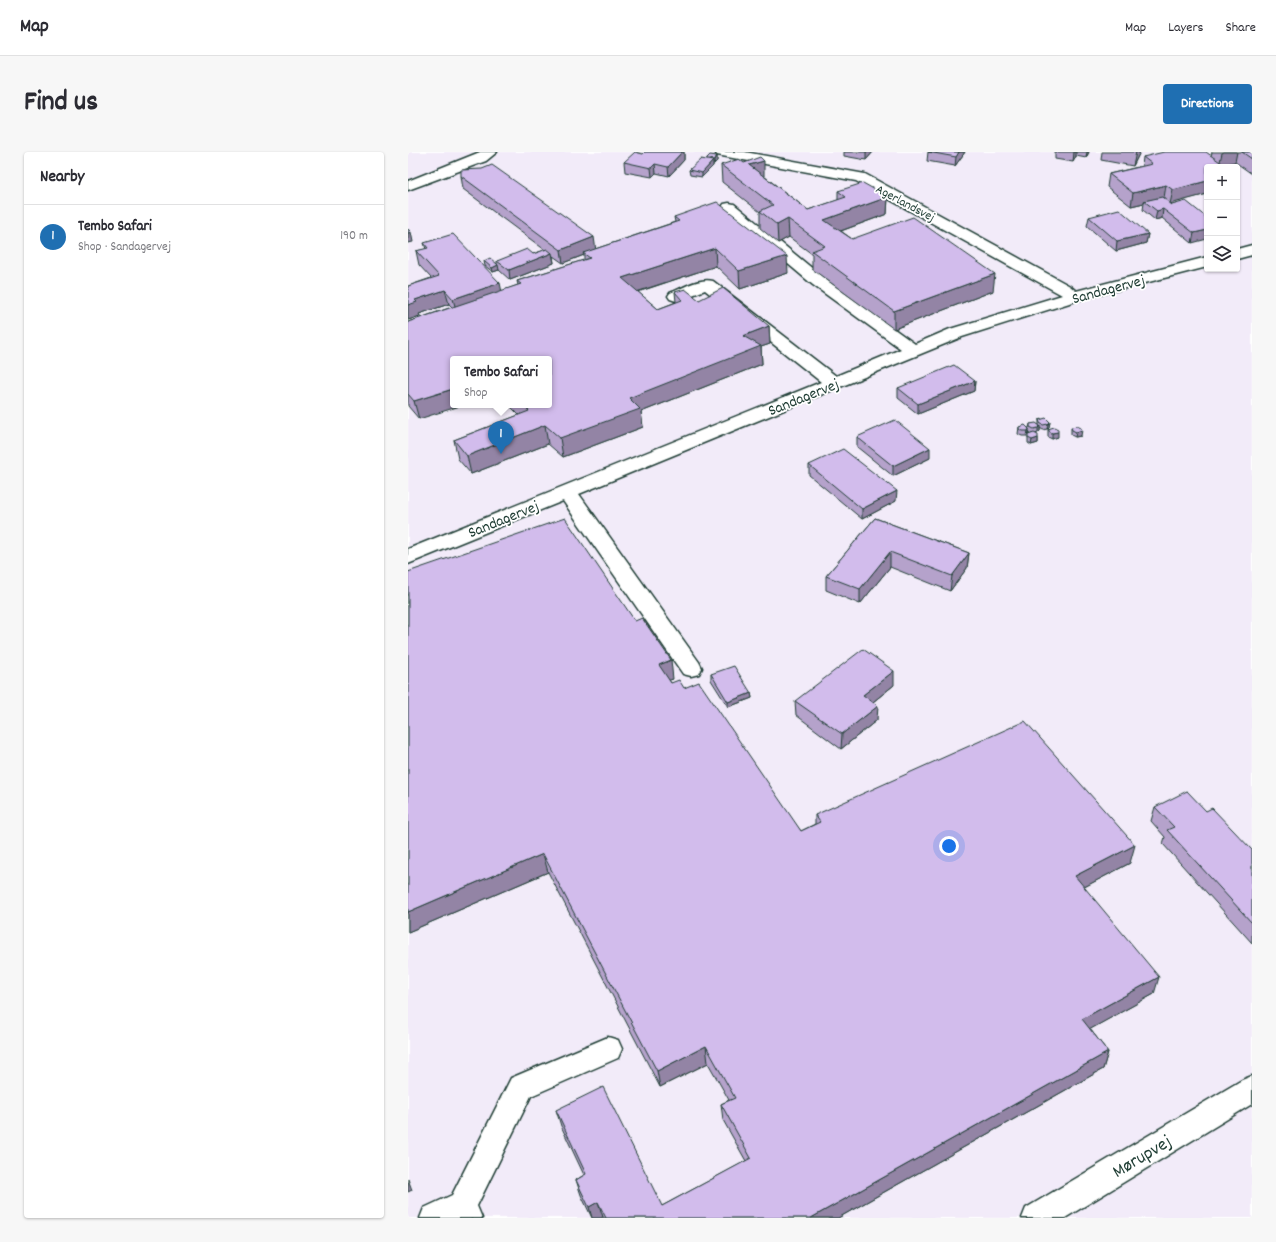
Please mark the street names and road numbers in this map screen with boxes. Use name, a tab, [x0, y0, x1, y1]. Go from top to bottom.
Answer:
street label: Agerlandsvej	[872, 181, 938, 228]
street label: Sandagervej	[1070, 270, 1148, 311]
street label: Sandagervej	[765, 374, 843, 423]
street label: Sandagervej	[465, 496, 543, 545]
street label: Mørupvej	[1108, 1130, 1178, 1186]

